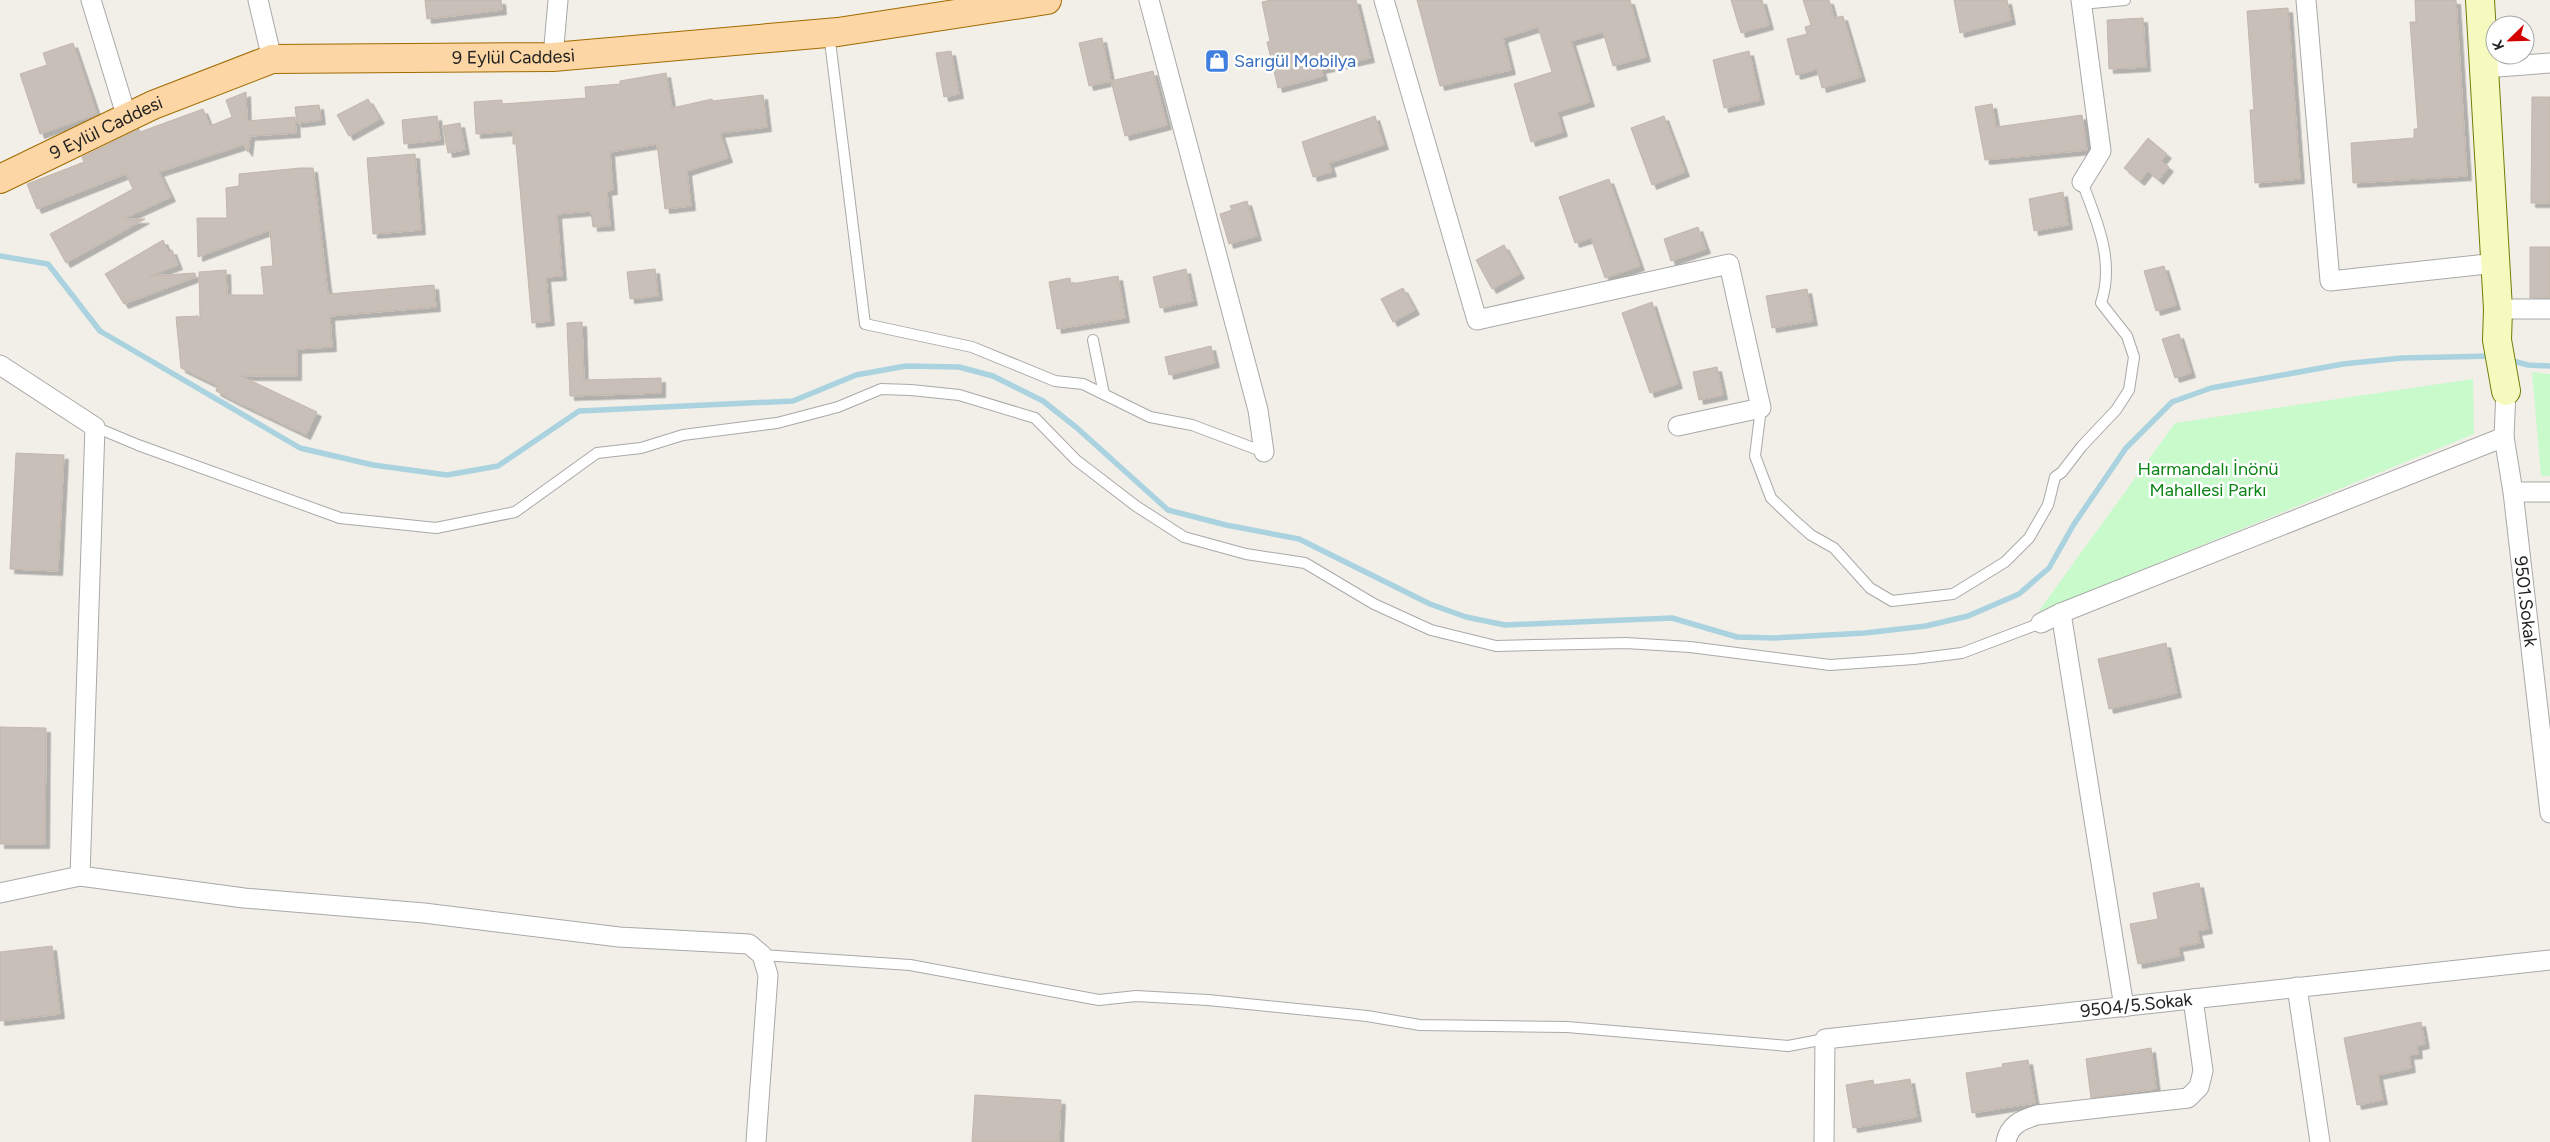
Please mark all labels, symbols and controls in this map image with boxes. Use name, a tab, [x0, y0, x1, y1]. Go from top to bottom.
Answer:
north arrow	[2485, 15, 2535, 65]
text: K	[2489, 37, 2508, 52]
street label: 9 Eylül Caddesi	[452, 44, 576, 69]
shop icon: Sarıgül Mobilya	[1204, 48, 1230, 74]
place label: Sarıgül Mobilya	[1234, 50, 1356, 72]
street label: 9 Eylül Caddesi	[46, 91, 166, 164]
park label: Harmandalı İnönü Mahallesi Parkı	[2137, 458, 2279, 501]
street label: 9501.Sokak	[2509, 555, 2542, 648]
street label: 9504/5.Sokak	[2079, 988, 2193, 1022]

